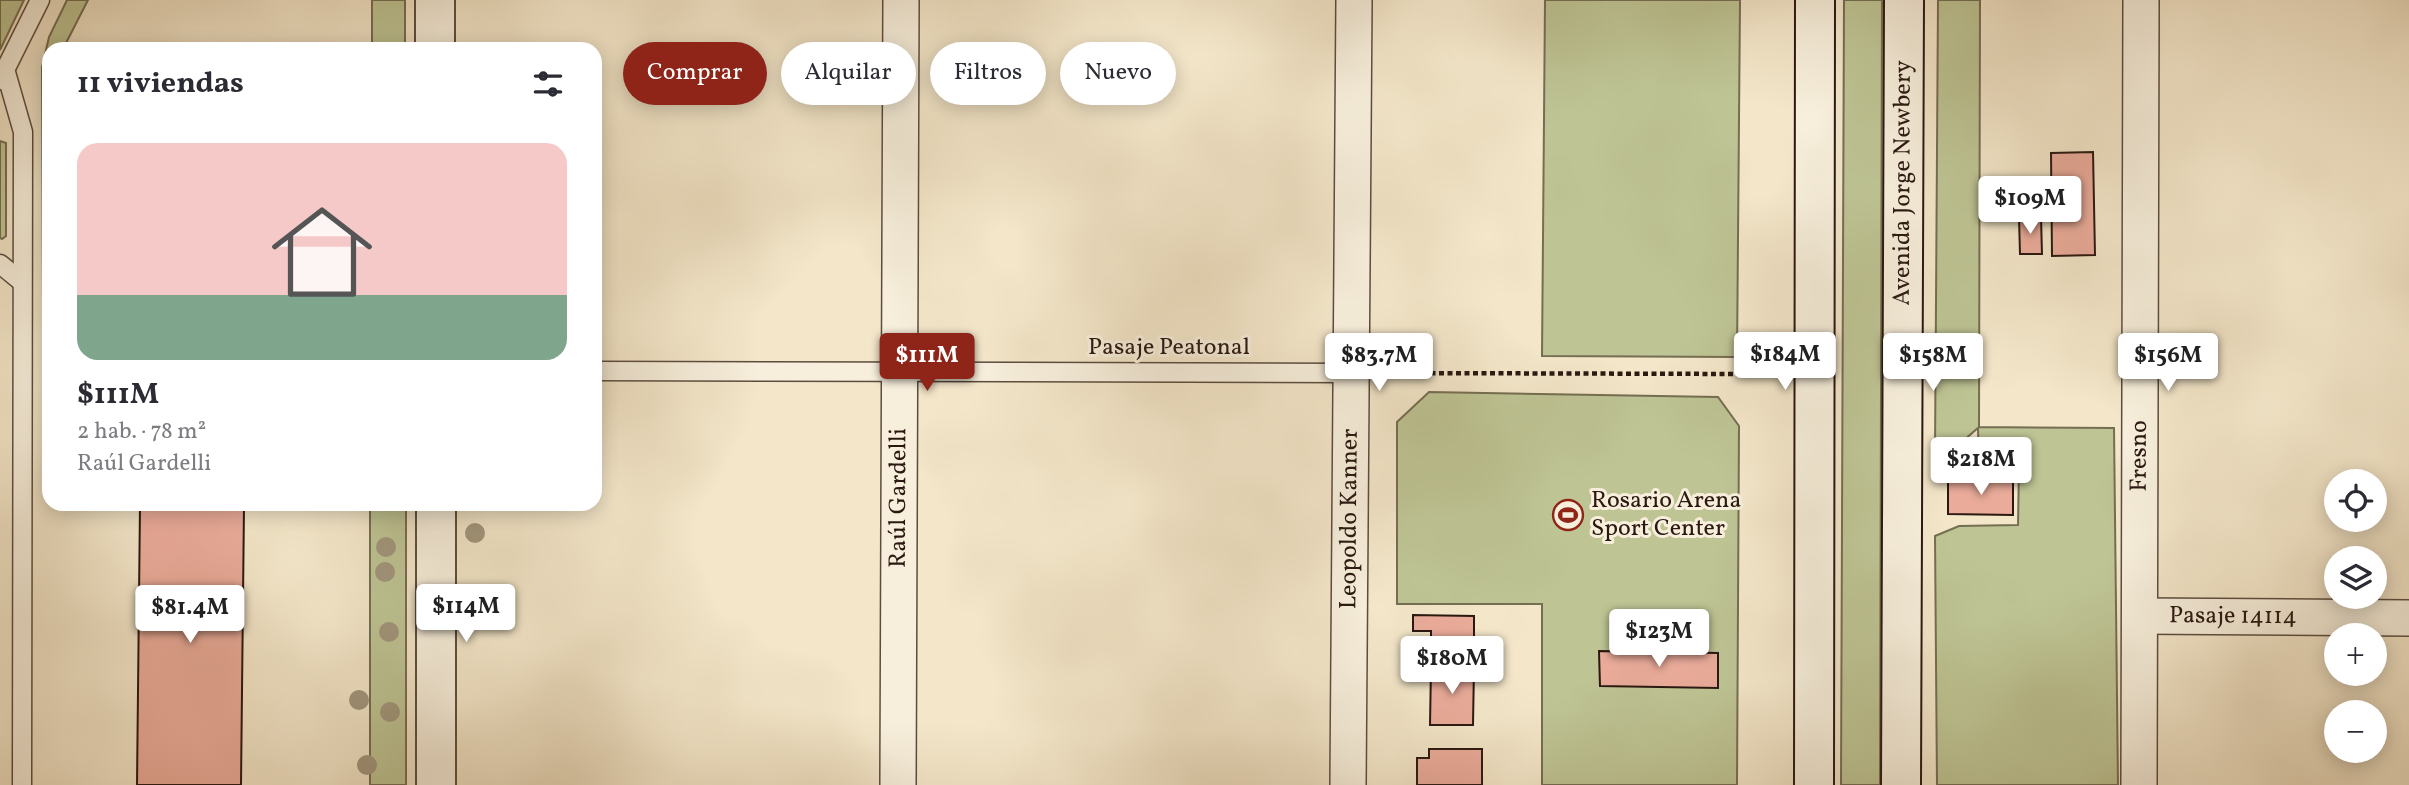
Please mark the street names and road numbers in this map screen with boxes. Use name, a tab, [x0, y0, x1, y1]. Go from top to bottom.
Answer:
street label: Avenida Jorge Newbery	[1886, 60, 1921, 306]
street label: Pasaje Peatonal	[1088, 331, 1250, 365]
street label: Fresno	[2123, 420, 2157, 492]
street label: Raúl Gardelli	[882, 428, 916, 568]
street label: Leopoldo Kanner	[1332, 429, 1368, 609]
street label: Pasaje 14114	[2169, 599, 2297, 634]

